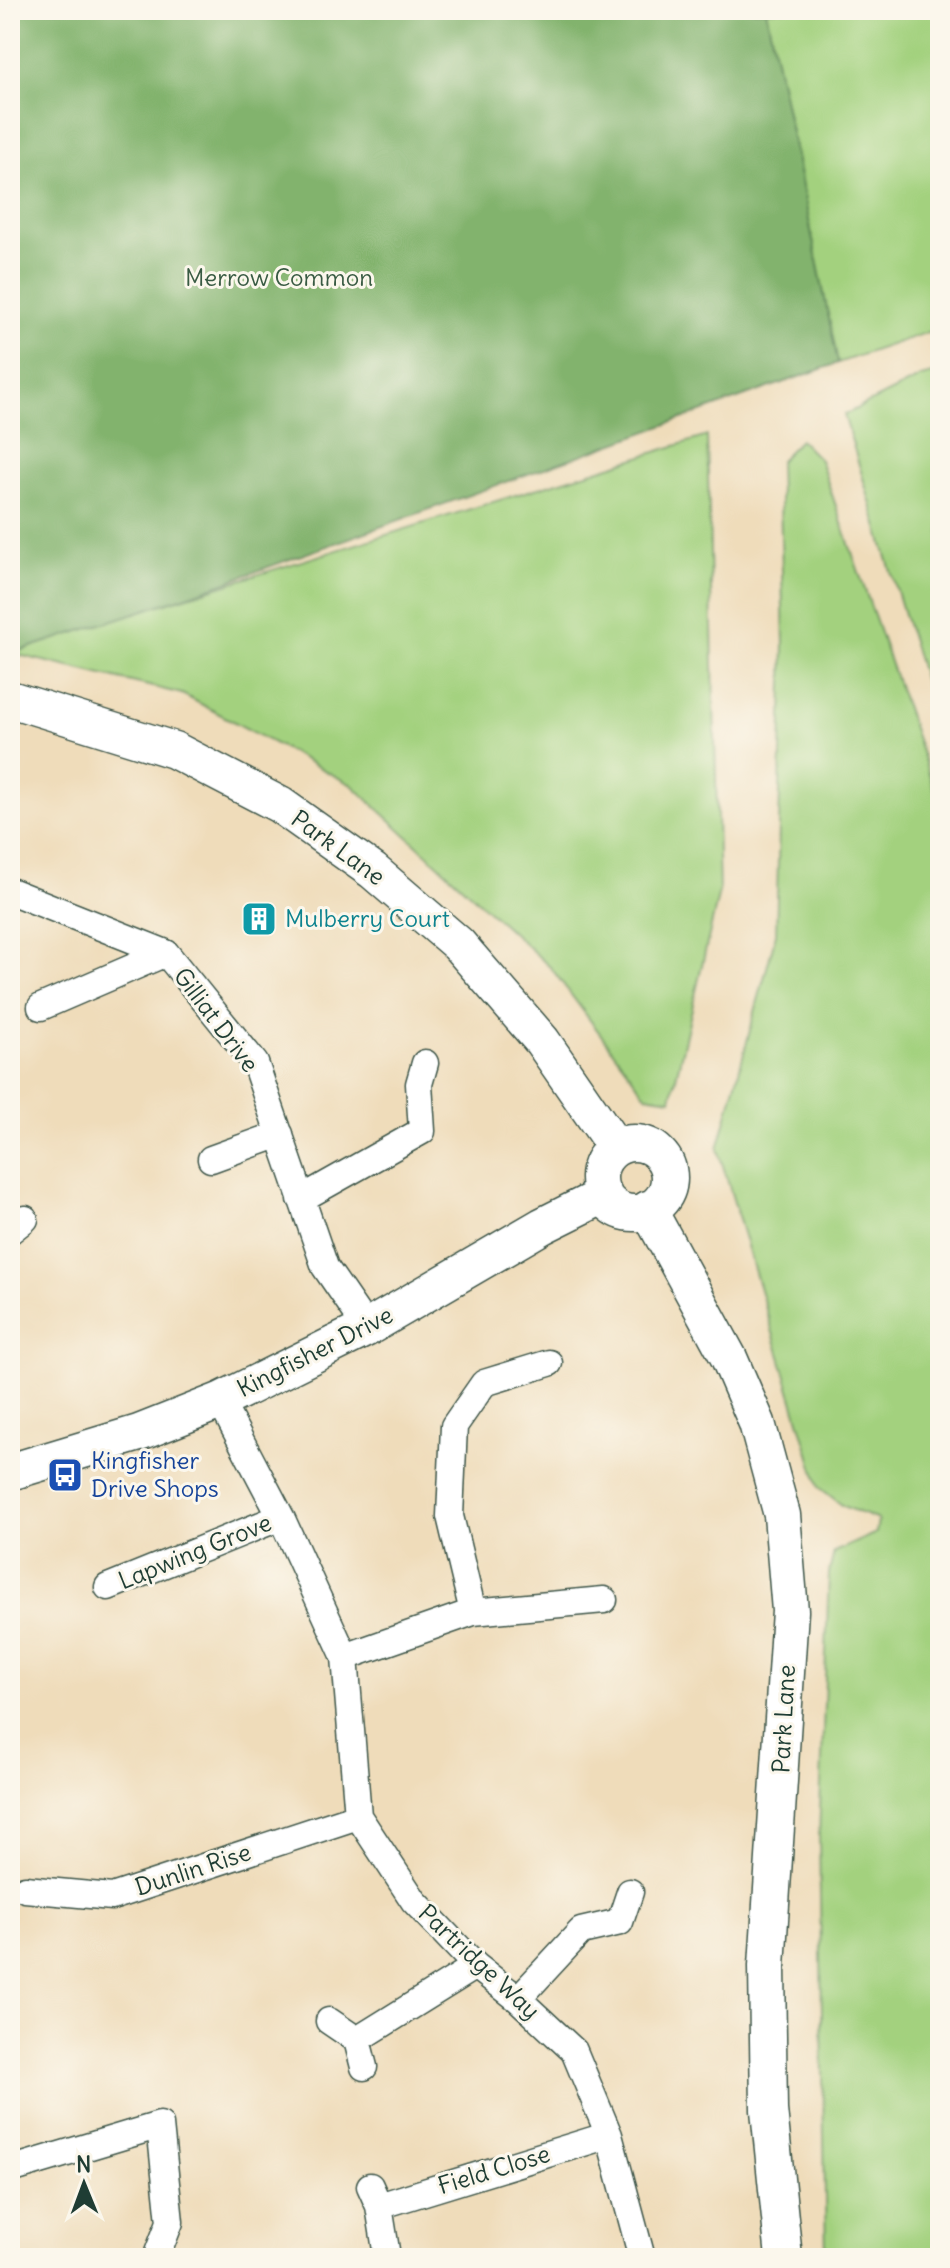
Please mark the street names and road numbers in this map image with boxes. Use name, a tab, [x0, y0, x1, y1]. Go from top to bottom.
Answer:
street label: Park Lane	[286, 803, 391, 891]
street label: Gilliat Drive	[168, 961, 266, 1078]
street label: Kingfisher Drive	[232, 1299, 397, 1403]
street label: Lapwing Grove	[114, 1507, 276, 1595]
street label: Park Lane	[765, 1664, 801, 1774]
street label: Dunlin Rise	[131, 1836, 254, 1902]
street label: Partridge Way	[413, 1897, 547, 2025]
street label: Field Close	[434, 2138, 553, 2200]

